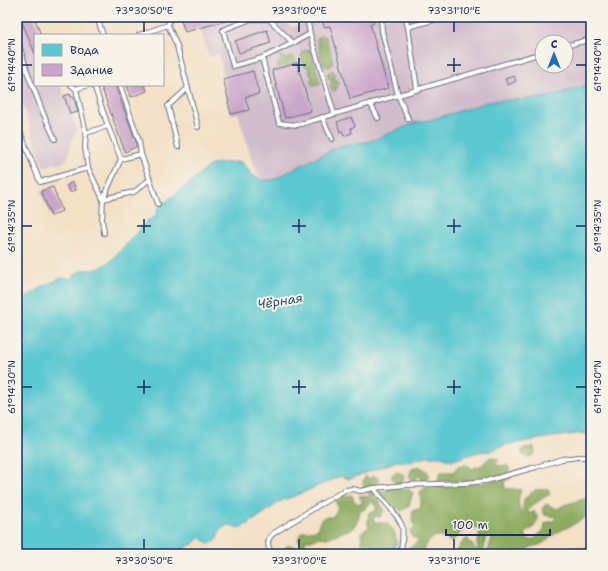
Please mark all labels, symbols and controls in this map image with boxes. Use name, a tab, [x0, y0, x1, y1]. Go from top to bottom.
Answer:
text: 73°30'50"E	[115, 4, 173, 17]
text: 73°31'00"E	[271, 4, 327, 17]
text: 73°31'10"E	[428, 4, 481, 17]
legend	[34, 34, 164, 86]
north arrow	[534, 34, 574, 74]
text: С	[551, 37, 558, 52]
text: 61°14'40"N	[5, 38, 18, 92]
text: 61°14'40"N	[591, 38, 604, 92]
text: Вода	[70, 42, 99, 58]
text: Здание	[70, 62, 114, 78]
text: 61°14'35"N	[5, 200, 18, 252]
text: 61°14'35"N	[591, 200, 604, 252]
water label: Чёрная	[256, 289, 304, 313]
text: 61°14'30"N	[5, 360, 18, 414]
text: 61°14'30"N	[591, 360, 604, 414]
scale bar	[446, 511, 550, 537]
text: 100 m	[452, 517, 488, 533]
text: 73°30'50"E	[115, 554, 173, 567]
text: 73°31'00"E	[271, 554, 327, 567]
text: 73°31'10"E	[428, 554, 481, 567]

